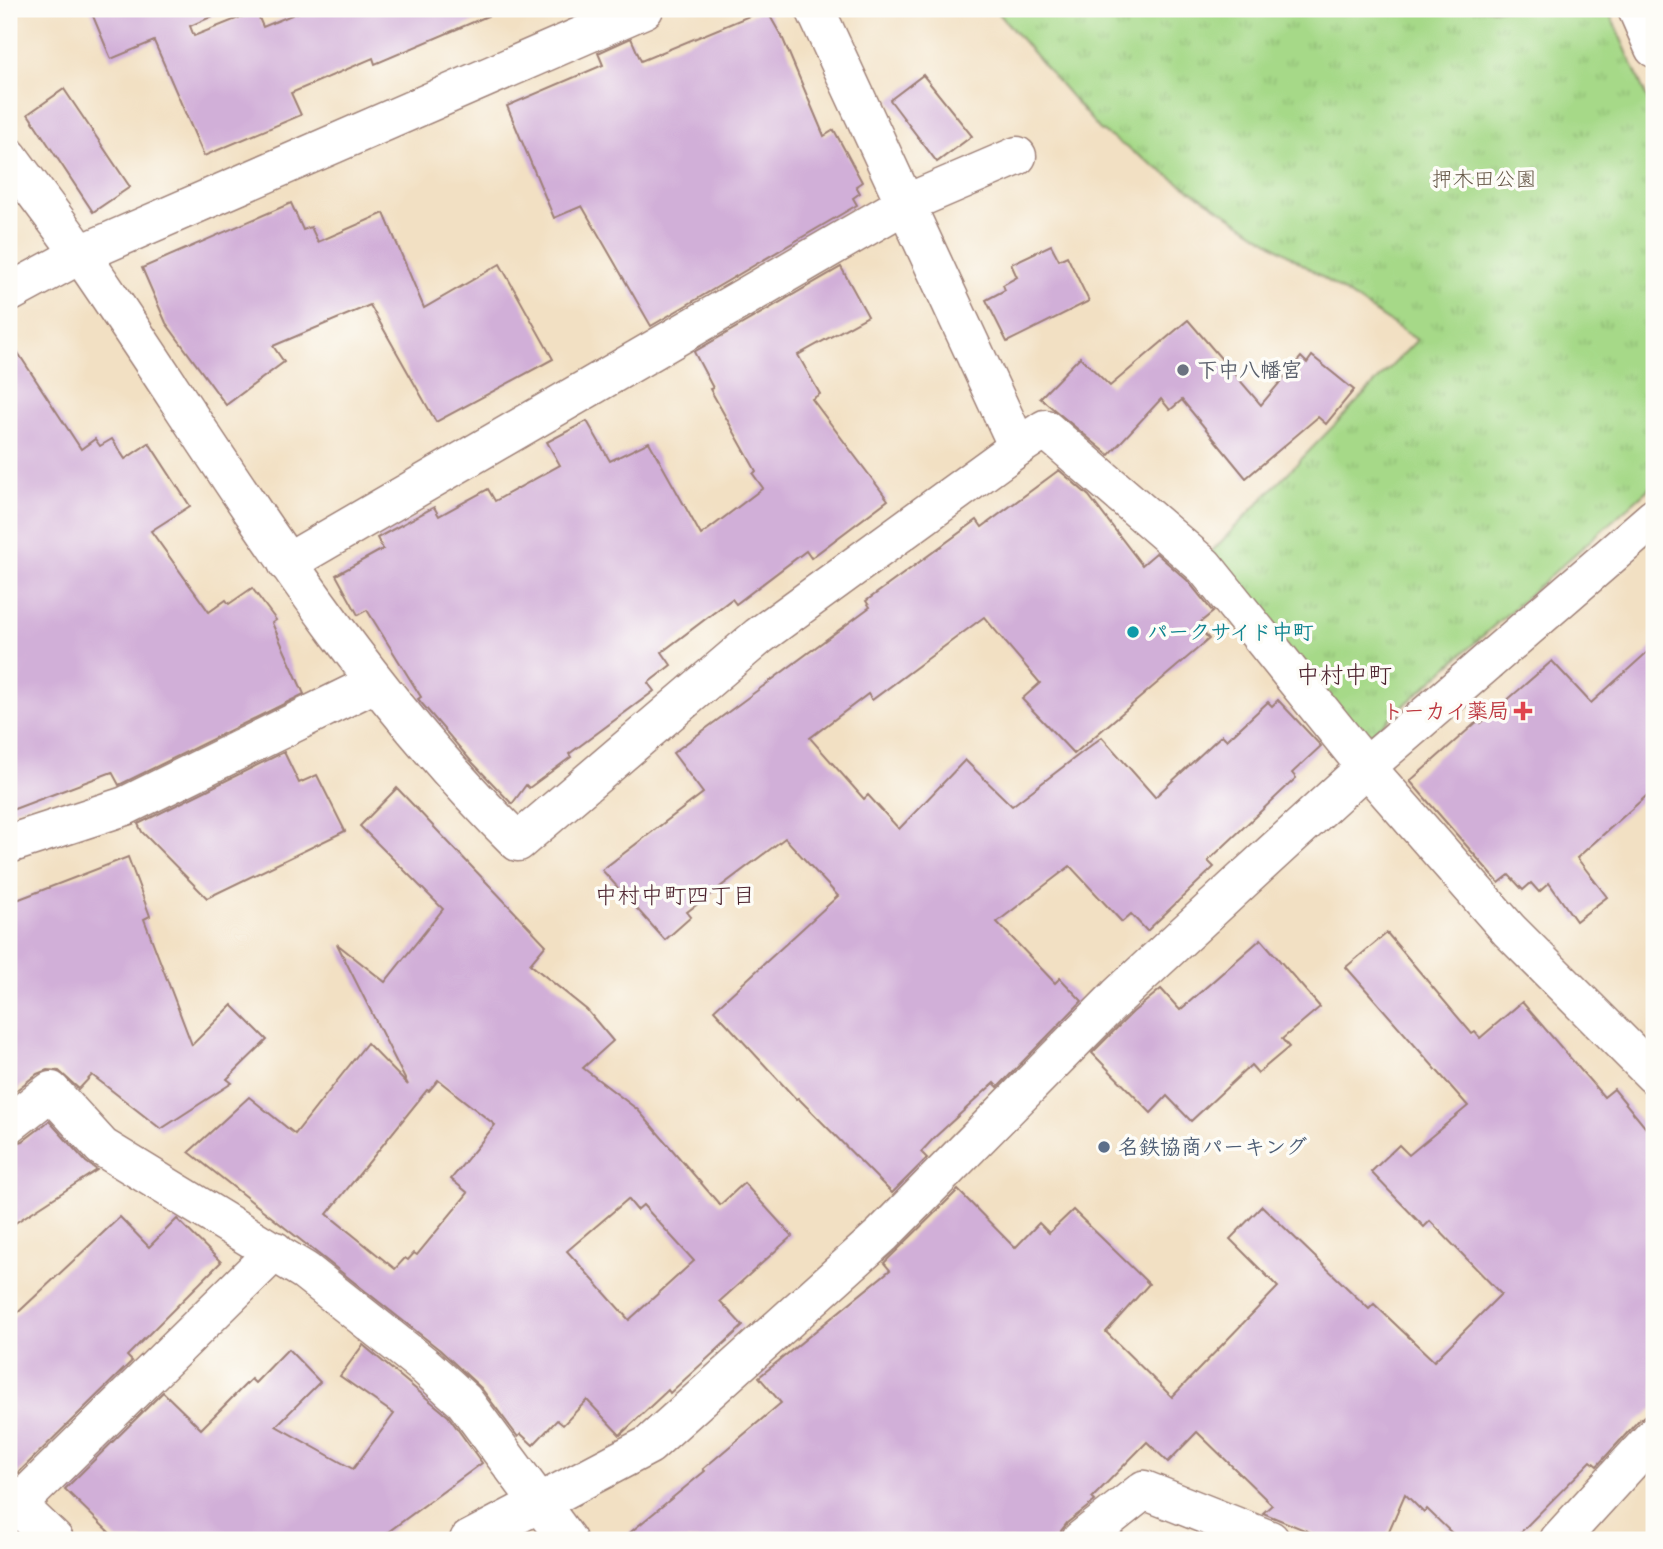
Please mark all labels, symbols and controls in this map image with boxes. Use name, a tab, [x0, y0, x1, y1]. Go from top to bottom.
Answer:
park label: 押木田公園	[1432, 167, 1537, 191]
place label: 下中八幡宮	[1197, 358, 1302, 382]
marker: 下中八幡宮	[1175, 362, 1191, 378]
place label: パークサイド中町	[1147, 620, 1314, 644]
marker: パークサイド中町	[1125, 624, 1141, 640]
district label: 中村中町	[1296, 661, 1392, 689]
place label: トーカイ薬局	[1383, 699, 1509, 723]
marker: トーカイ薬局	[1515, 703, 1531, 719]
district label: 中村中町四丁目	[595, 882, 756, 909]
place label: 名鉄協商パーキング	[1118, 1135, 1307, 1159]
marker: 名鉄協商パーキング	[1096, 1139, 1112, 1155]

